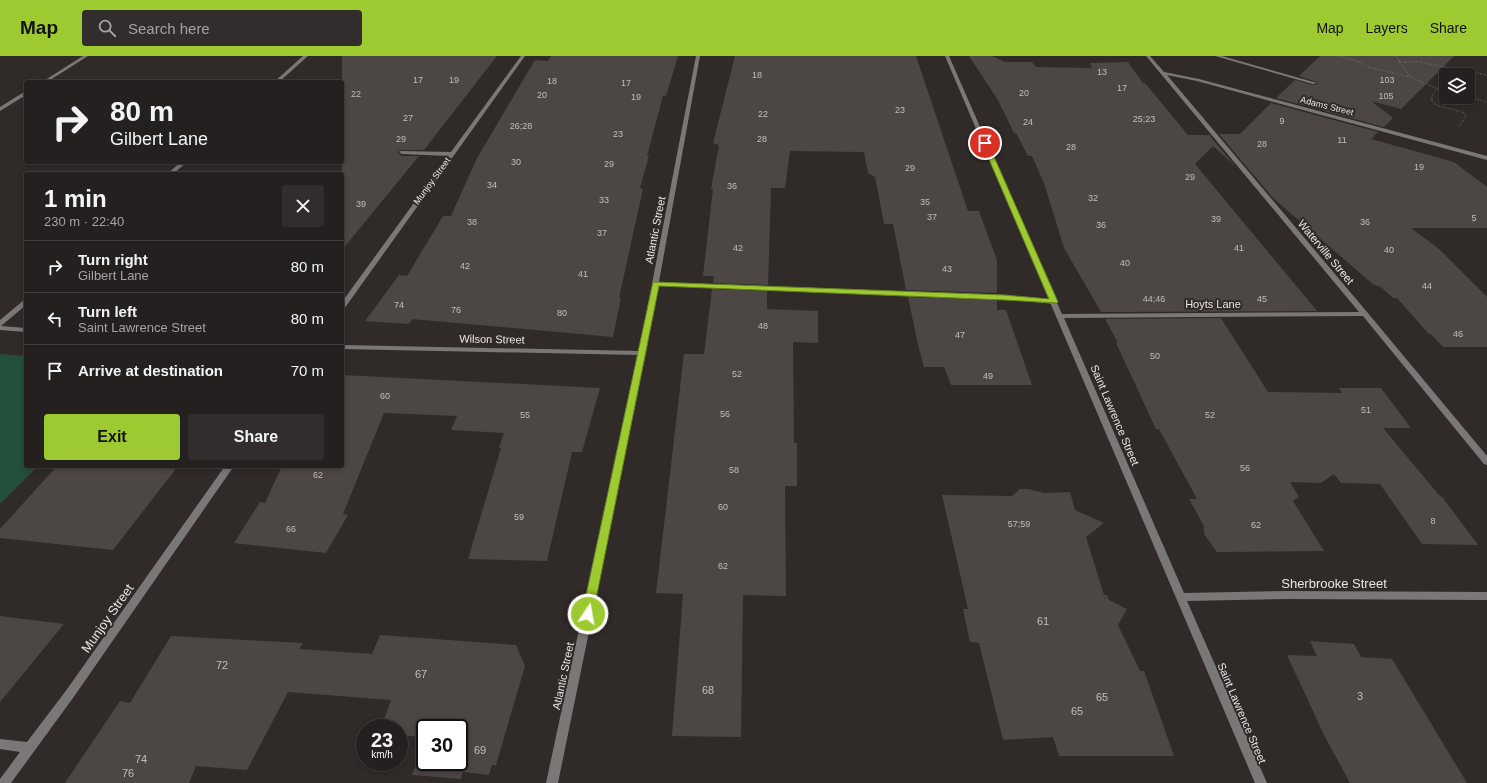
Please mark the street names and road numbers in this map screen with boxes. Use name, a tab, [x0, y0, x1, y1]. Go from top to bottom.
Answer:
street label: Adams Street	[1299, 95, 1355, 118]
street label: Munjoy Street	[412, 155, 453, 206]
street label: Atlantic Street	[643, 195, 667, 265]
street label: Waterville Street	[1296, 217, 1356, 287]
street label: Hoyts Lane	[1185, 298, 1241, 310]
street label: Wilson Street	[459, 332, 525, 346]
street label: Saint Lawrence Street	[1088, 363, 1142, 467]
street label: Sherbrooke Street	[1281, 576, 1387, 591]
street label: Munjoy Street	[78, 581, 137, 655]
street label: Atlantic Street	[550, 641, 576, 711]
street label: Saint Lawrence Street	[1215, 661, 1269, 765]

